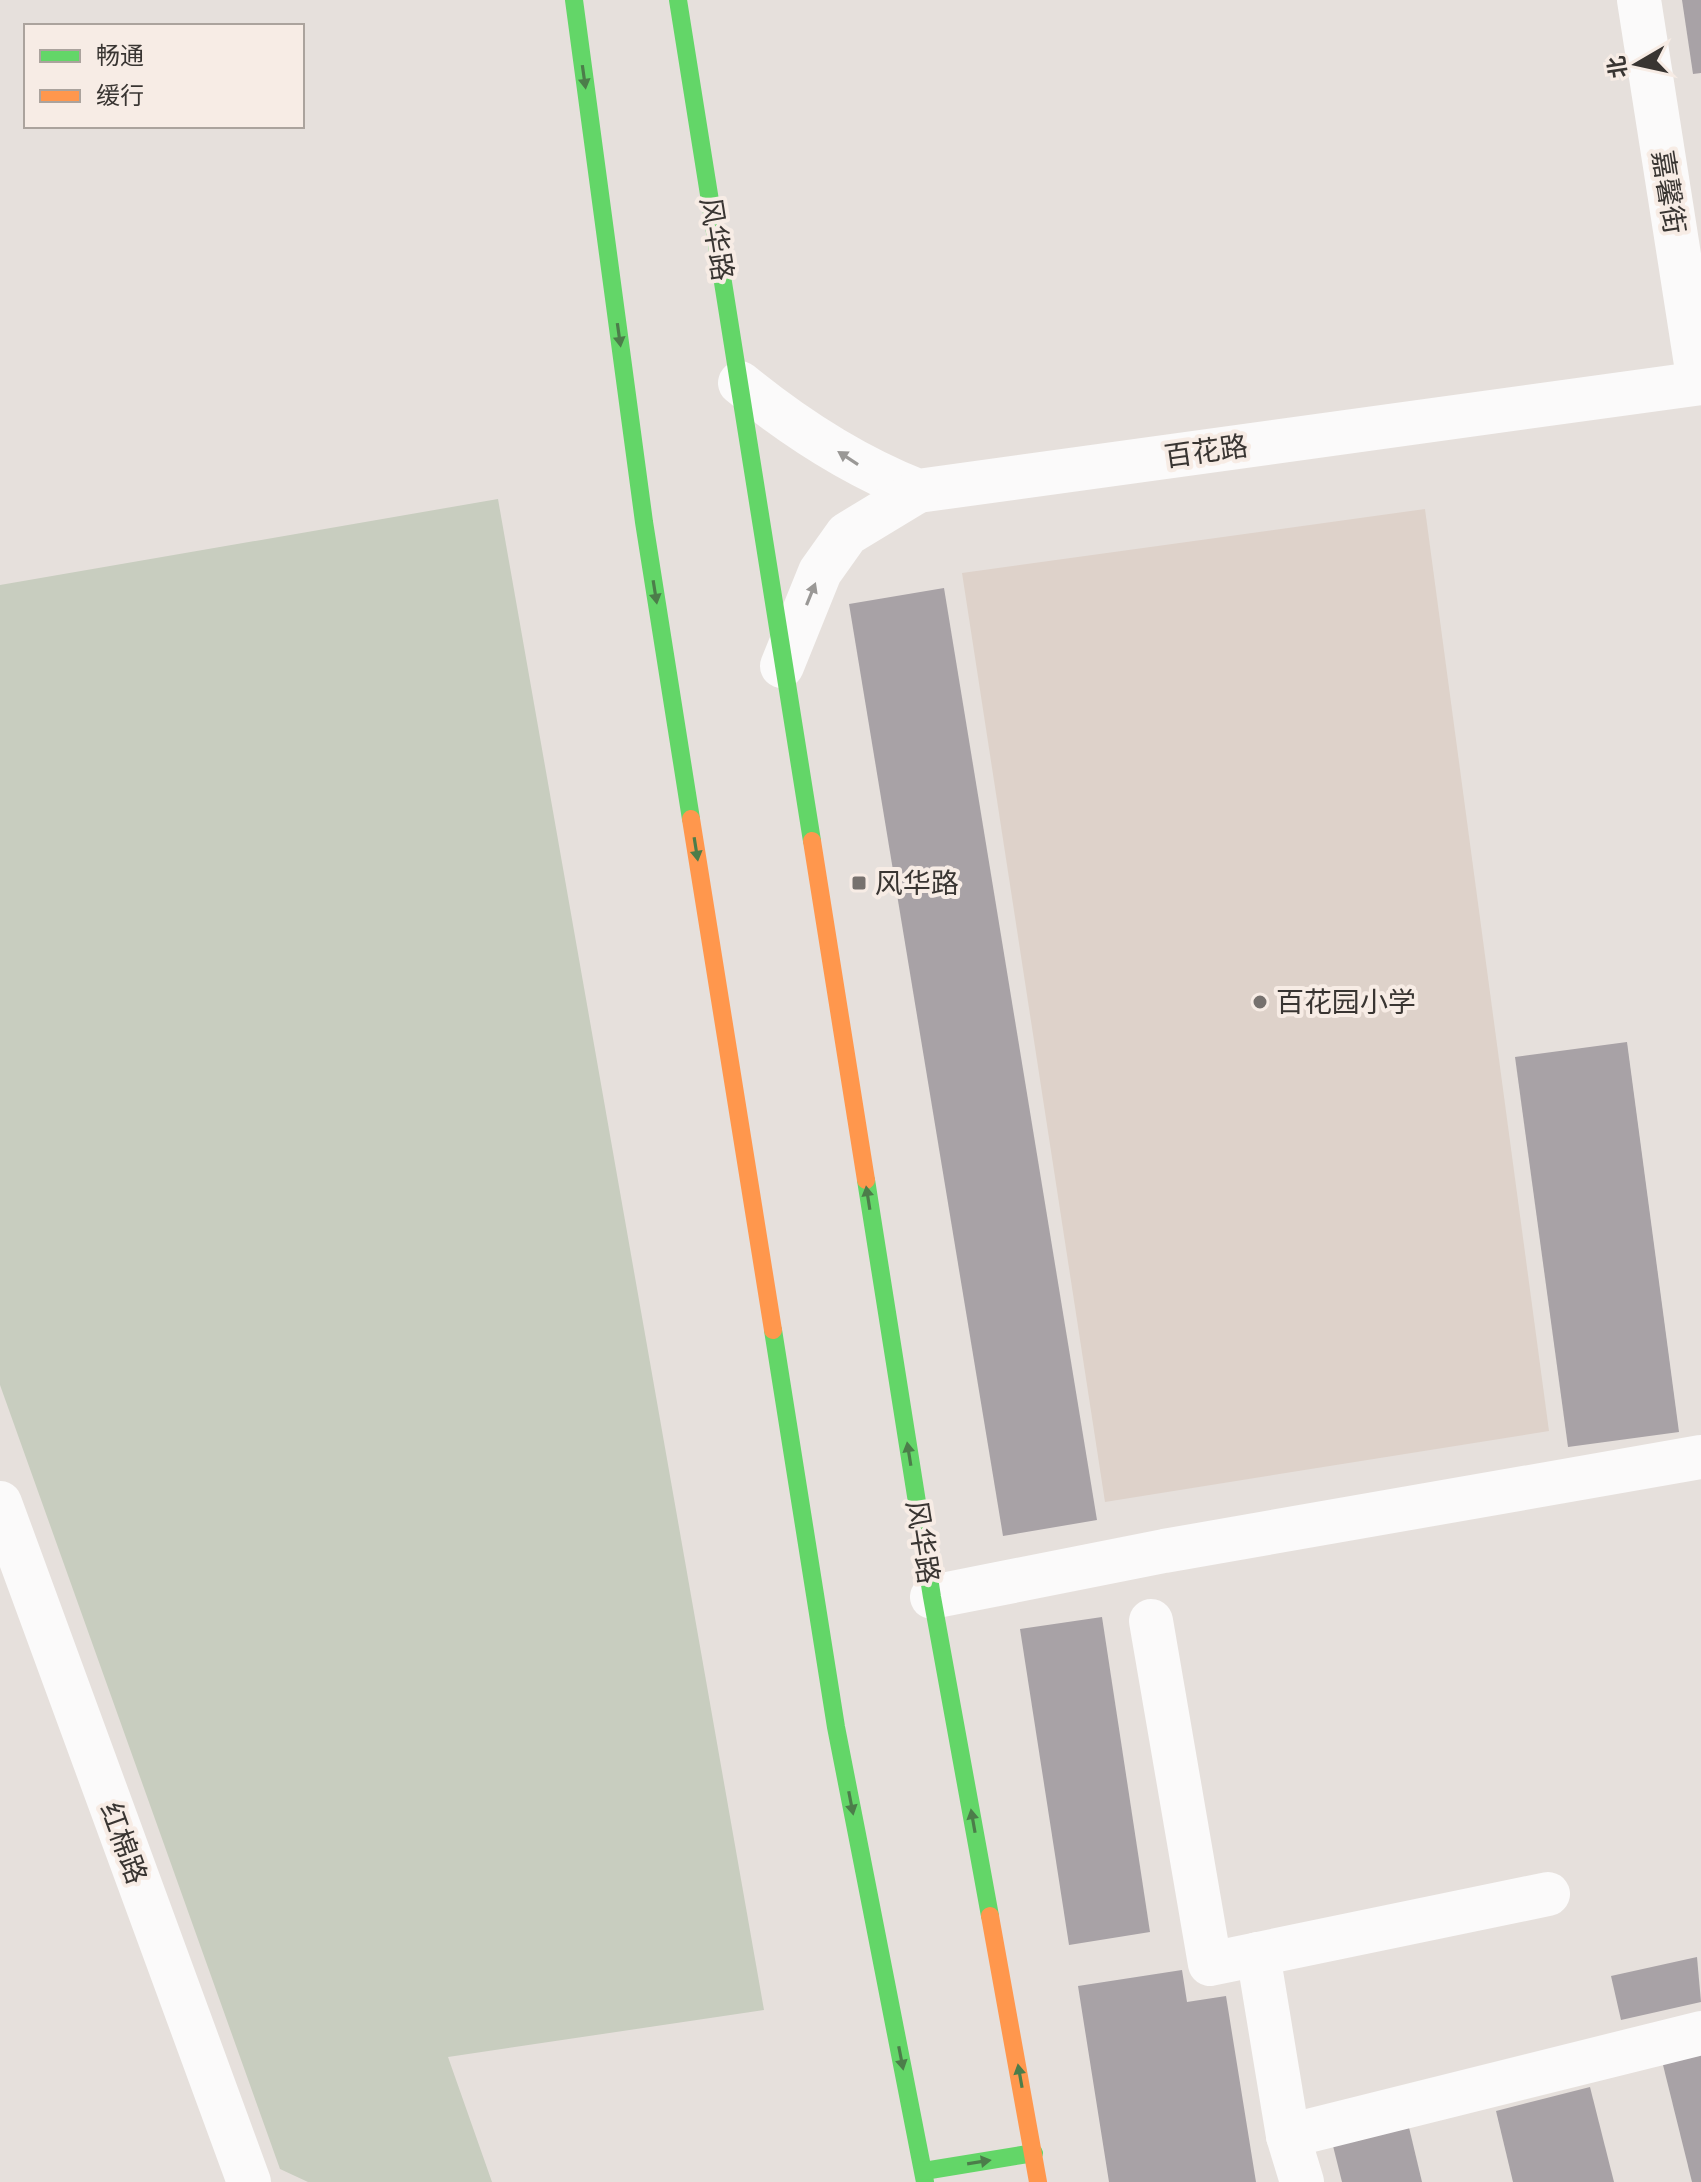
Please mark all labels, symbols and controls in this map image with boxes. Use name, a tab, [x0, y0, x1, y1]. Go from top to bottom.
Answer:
legend	[24, 24, 304, 128]
north arrow	[1597, 24, 1677, 104]
text: 畅通	[96, 42, 144, 70]
text: 北	[1603, 54, 1633, 80]
one-way arrow	[578, 65, 591, 90]
text: 缓行	[96, 82, 144, 110]
street label: 嘉馨街	[1646, 148, 1691, 236]
street label: 风华路	[694, 195, 739, 283]
one-way arrow	[613, 323, 626, 348]
street label: 百花路	[1162, 429, 1250, 474]
one-way arrow	[837, 452, 859, 466]
one-way arrow	[650, 580, 662, 605]
one-way arrow	[805, 582, 818, 606]
one-way arrow	[690, 837, 703, 862]
place label: 风华路	[875, 867, 959, 900]
marker: 风华路	[850, 874, 868, 892]
place label: 百花园小学	[1276, 986, 1416, 1019]
marker: 百花园小学	[1251, 993, 1269, 1011]
one-way arrow	[861, 1185, 874, 1210]
one-way arrow	[902, 1441, 915, 1466]
street label: 风华路	[900, 1498, 945, 1586]
one-way arrow	[845, 1791, 858, 1816]
street label: 红棉路	[94, 1798, 153, 1888]
one-way arrow	[967, 1808, 979, 1833]
one-way arrow	[896, 2046, 908, 2071]
one-way arrow	[1014, 2064, 1026, 2089]
one-way arrow	[967, 2155, 992, 2168]

